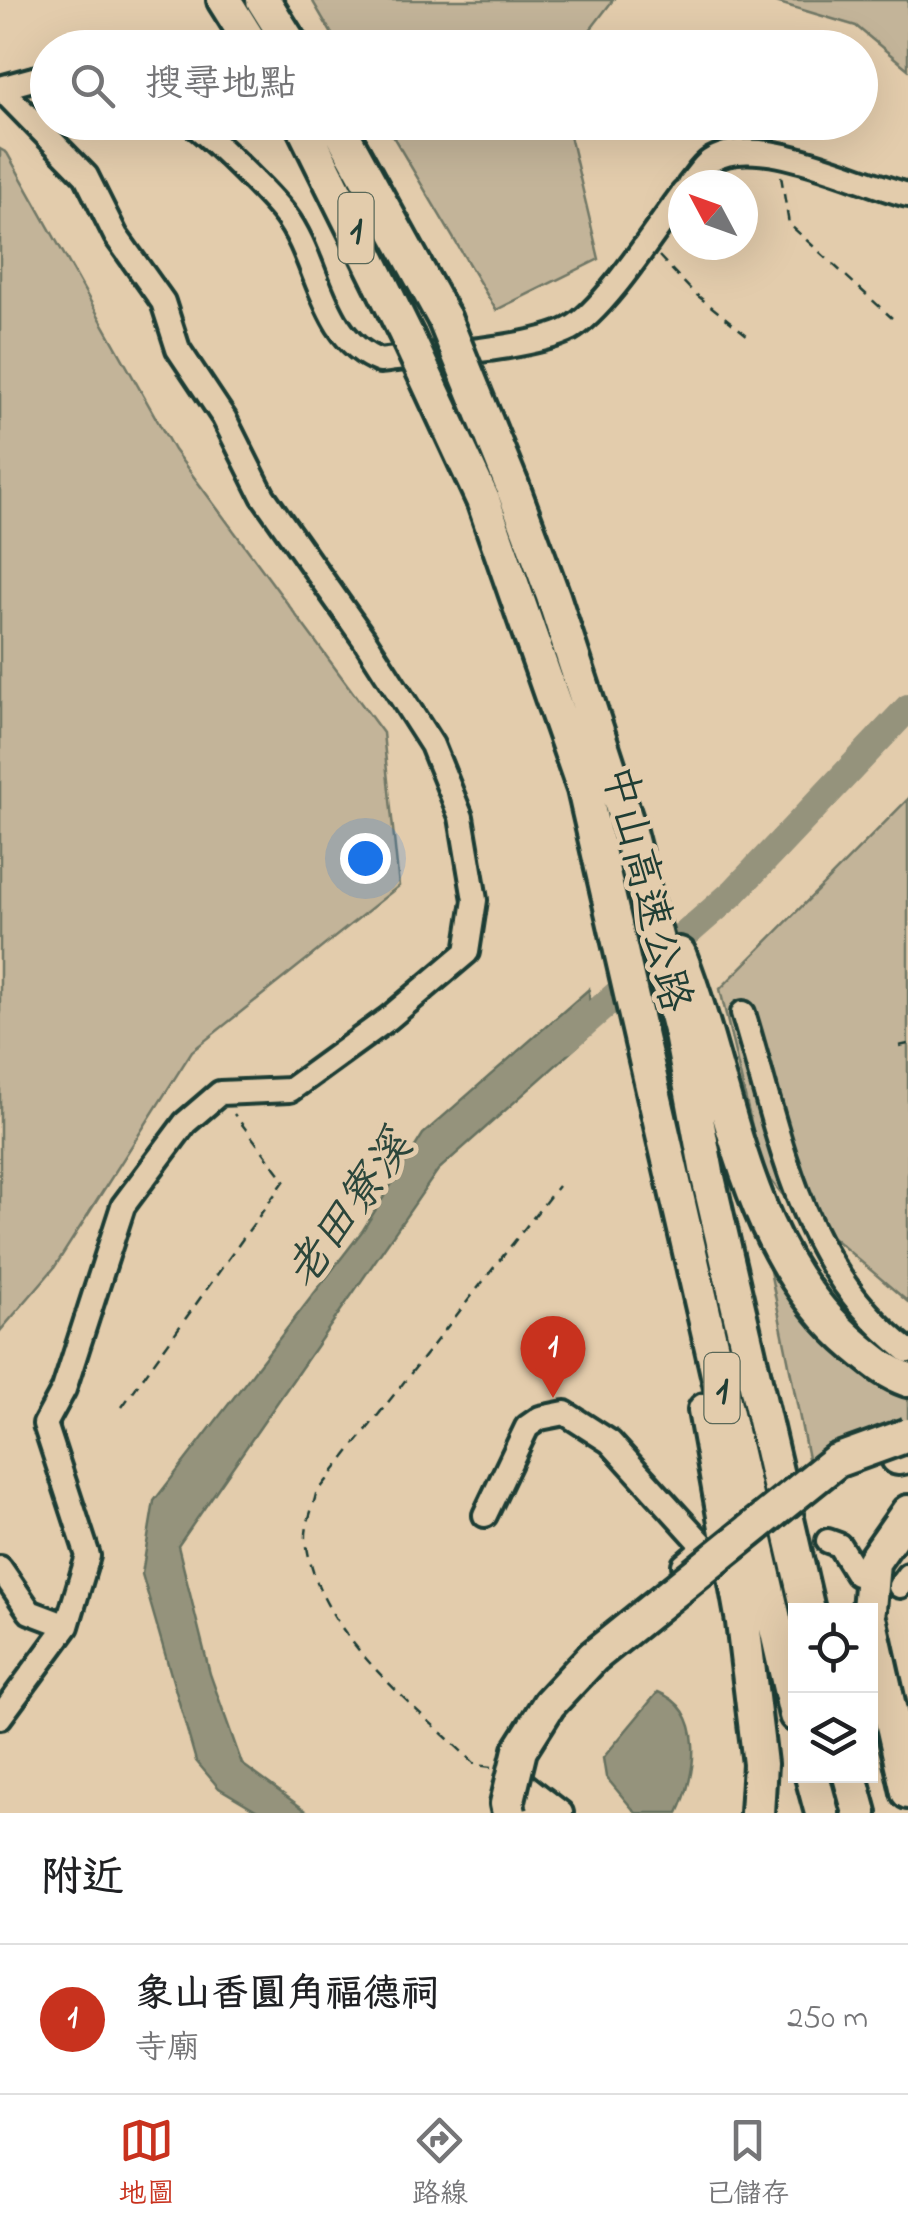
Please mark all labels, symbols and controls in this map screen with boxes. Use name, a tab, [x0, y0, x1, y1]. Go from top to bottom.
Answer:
search box	[30, 30, 878, 140]
icon: search	[65, 58, 120, 113]
text: 搜尋地點	[145, 58, 297, 114]
north arrow	[668, 170, 758, 260]
road number: 1	[338, 193, 374, 263]
street label: 中山高速公路	[585, 759, 705, 1019]
your location	[340, 833, 391, 884]
water label: 老田寮溪	[271, 1117, 432, 1303]
pin: 1	[520, 1316, 586, 1398]
road number: 1	[704, 1353, 740, 1423]
map controls	[788, 1603, 878, 1783]
button: locate	[788, 1603, 878, 1693]
button: layers	[788, 1693, 878, 1783]
text: 附近	[40, 1849, 124, 1910]
text: 象山香圓角福德祠	[135, 1968, 439, 2024]
text: 1	[67, 1996, 78, 2043]
text: 250 m	[787, 1996, 868, 2043]
text: 寺廟	[135, 2026, 199, 2073]
tab: 地圖	[119, 2113, 175, 2216]
tab: 路線	[412, 2113, 468, 2216]
tab: 已儲存	[705, 2113, 789, 2216]

